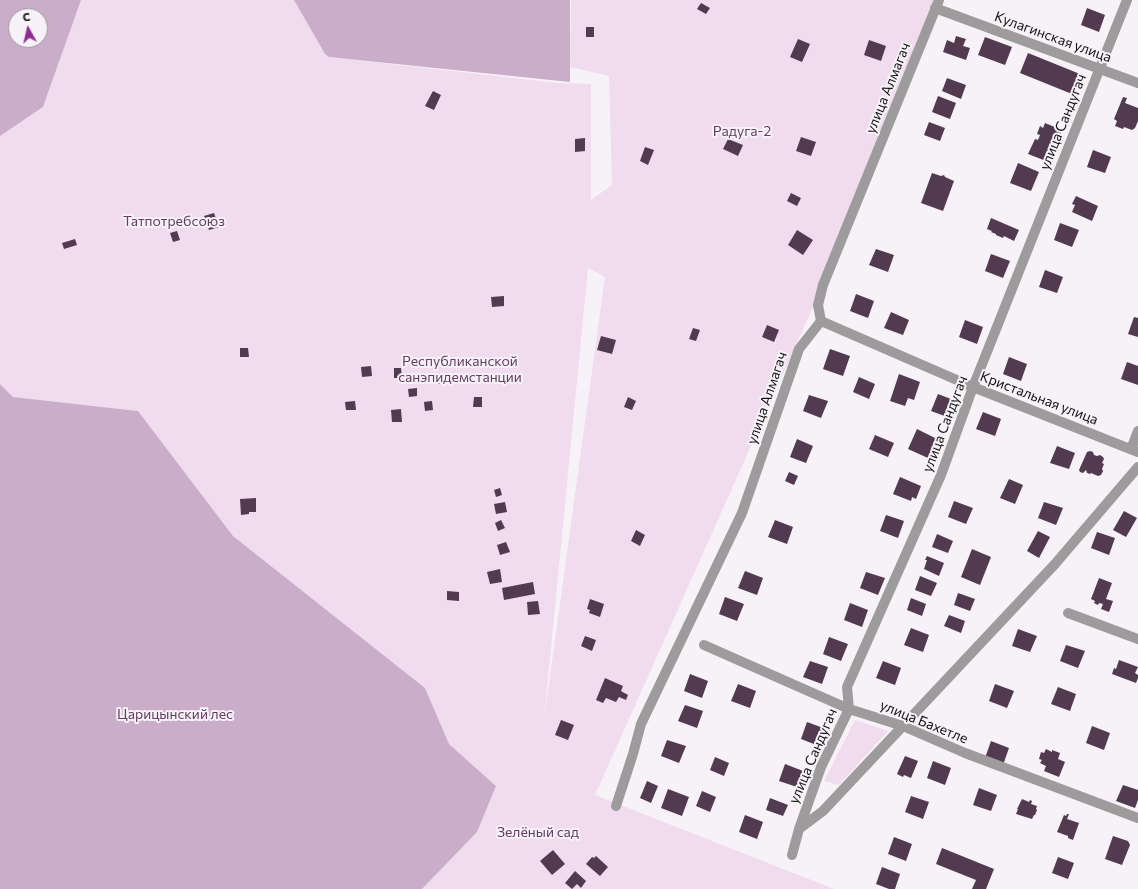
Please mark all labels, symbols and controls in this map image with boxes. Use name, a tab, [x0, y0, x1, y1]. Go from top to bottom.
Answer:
north arrow	[8, 8, 48, 48]
street label: Кулагинская улица	[992, 8, 1114, 66]
text: С	[22, 10, 31, 24]
street label: улица Алмагач	[862, 40, 914, 136]
street label: улица Сандугач	[1036, 72, 1090, 172]
park label: Радуга-2	[713, 123, 771, 139]
park label: Татпотребсоюз	[123, 213, 225, 229]
street label: улица Алмагач	[743, 350, 791, 446]
park label: Республиканской санэпидемстанции	[398, 353, 522, 386]
street label: Кристальная улица	[978, 368, 1100, 428]
street label: улица Сандугач	[919, 373, 971, 475]
street label: улица Бахетле	[878, 697, 970, 747]
park label: Царицынский лес	[117, 706, 233, 722]
street label: улица Сандугач	[785, 706, 841, 806]
park label: Зелёный сад	[497, 824, 579, 840]

